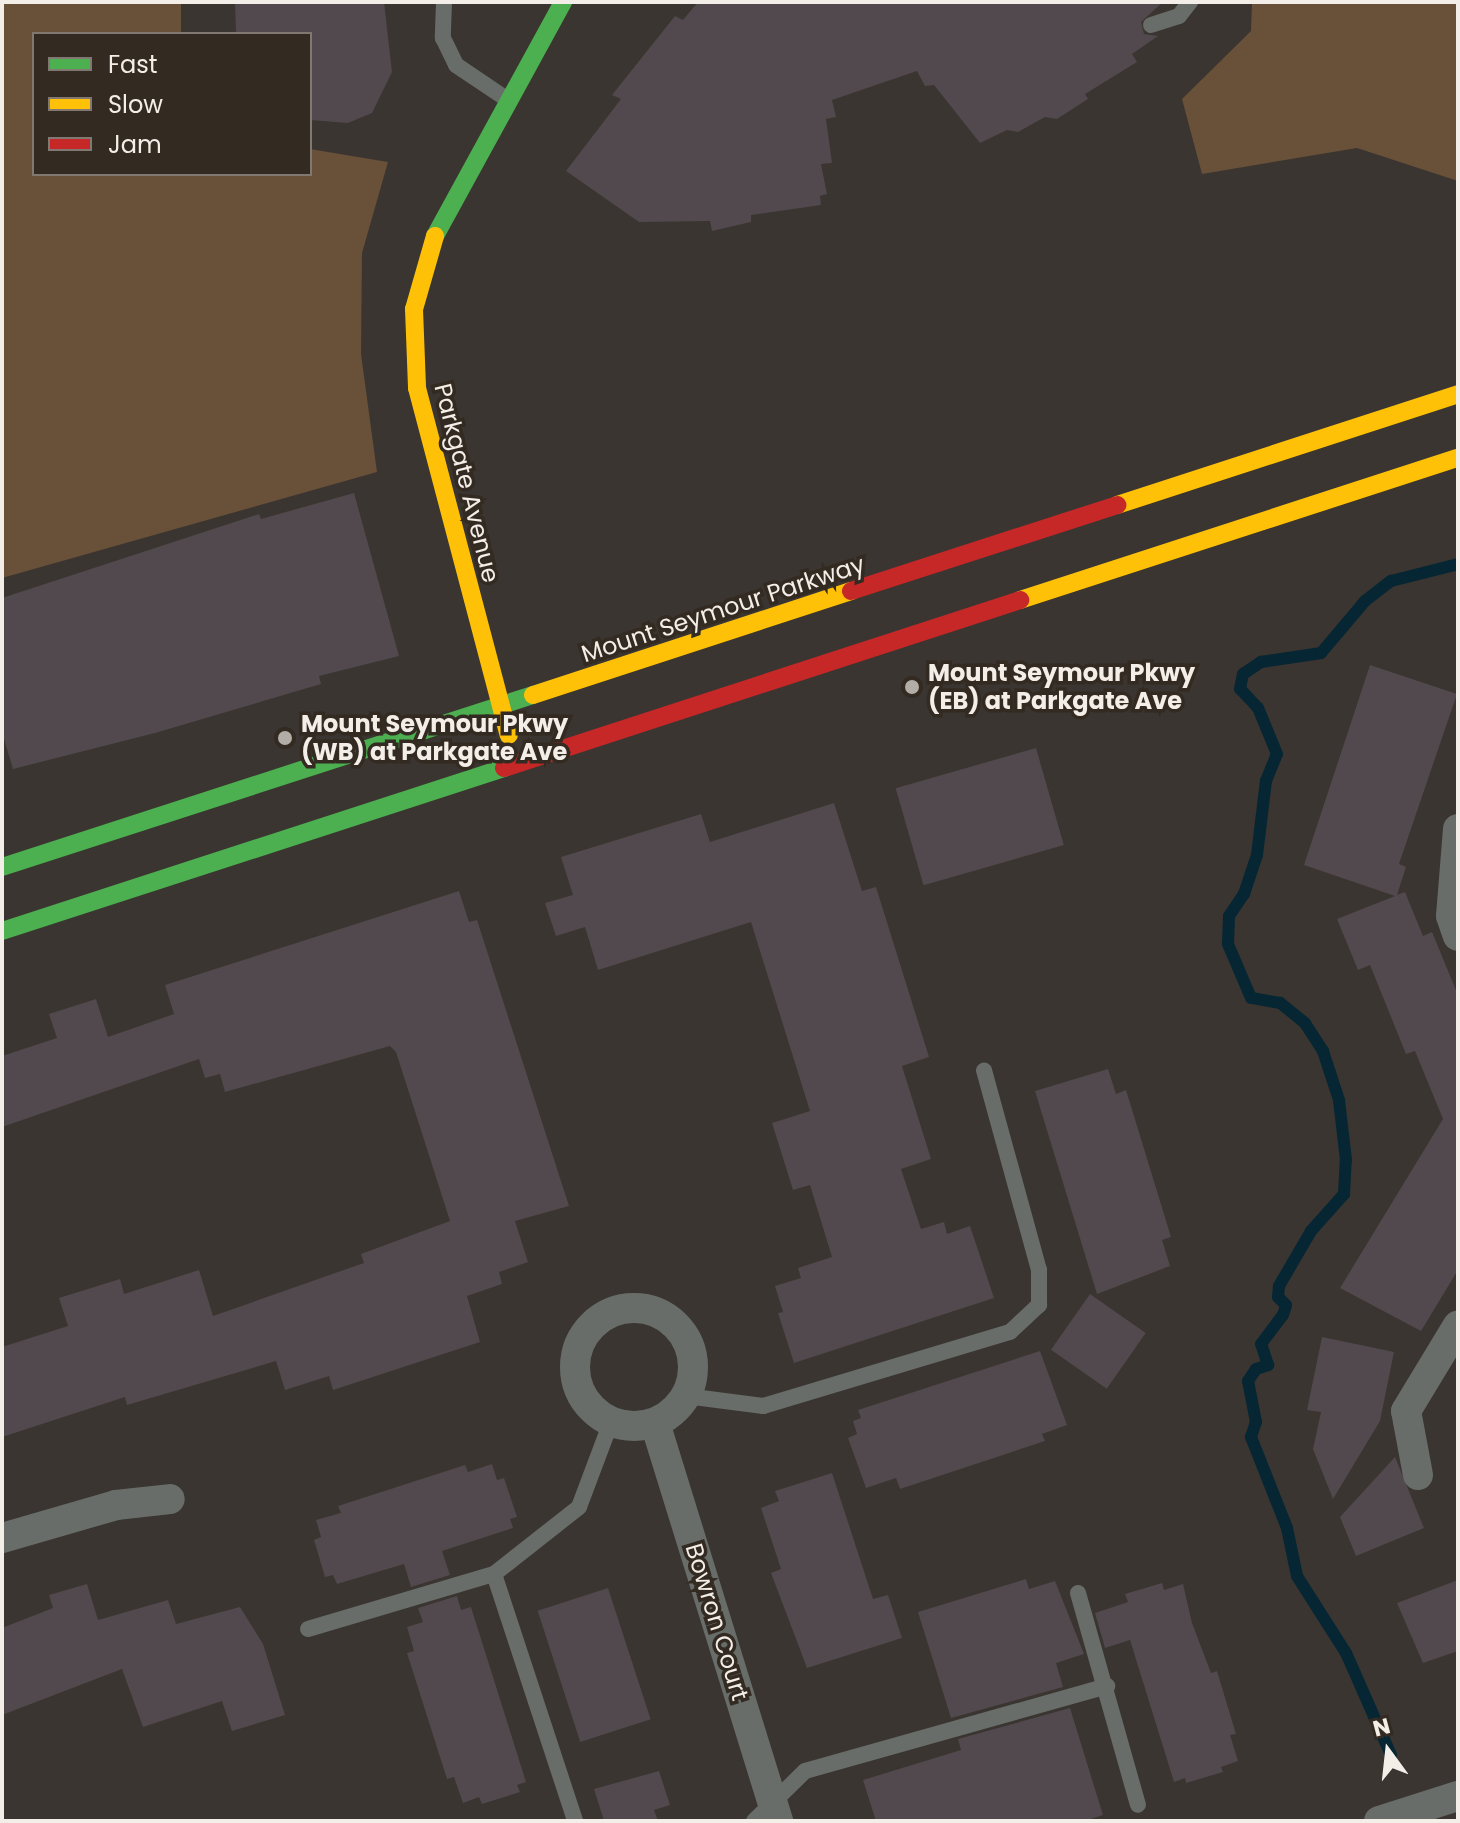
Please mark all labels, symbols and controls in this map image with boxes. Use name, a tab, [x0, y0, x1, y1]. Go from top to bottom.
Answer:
legend	[32, 32, 312, 176]
text: Fast	[108, 48, 158, 81]
text: Slow	[108, 88, 163, 121]
text: Jam	[108, 128, 162, 161]
street label: Parkgate Avenue	[428, 381, 506, 585]
street label: Mount Seymour Parkway	[578, 550, 868, 668]
place label: Mount Seymour Pkwy (EB) at Parkgate Ave	[928, 659, 1195, 715]
marker: Mount Seymour Pkwy (EB) at Parkgate Ave	[903, 678, 921, 696]
place label: Mount Seymour Pkwy (WB) at Parkgate Ave	[301, 710, 568, 766]
marker: Mount Seymour Pkwy (WB) at Parkgate Ave	[276, 729, 294, 747]
street label: Bowron Court	[679, 1540, 755, 1704]
text: N	[1370, 1710, 1394, 1744]
north arrow	[1348, 1711, 1428, 1791]

